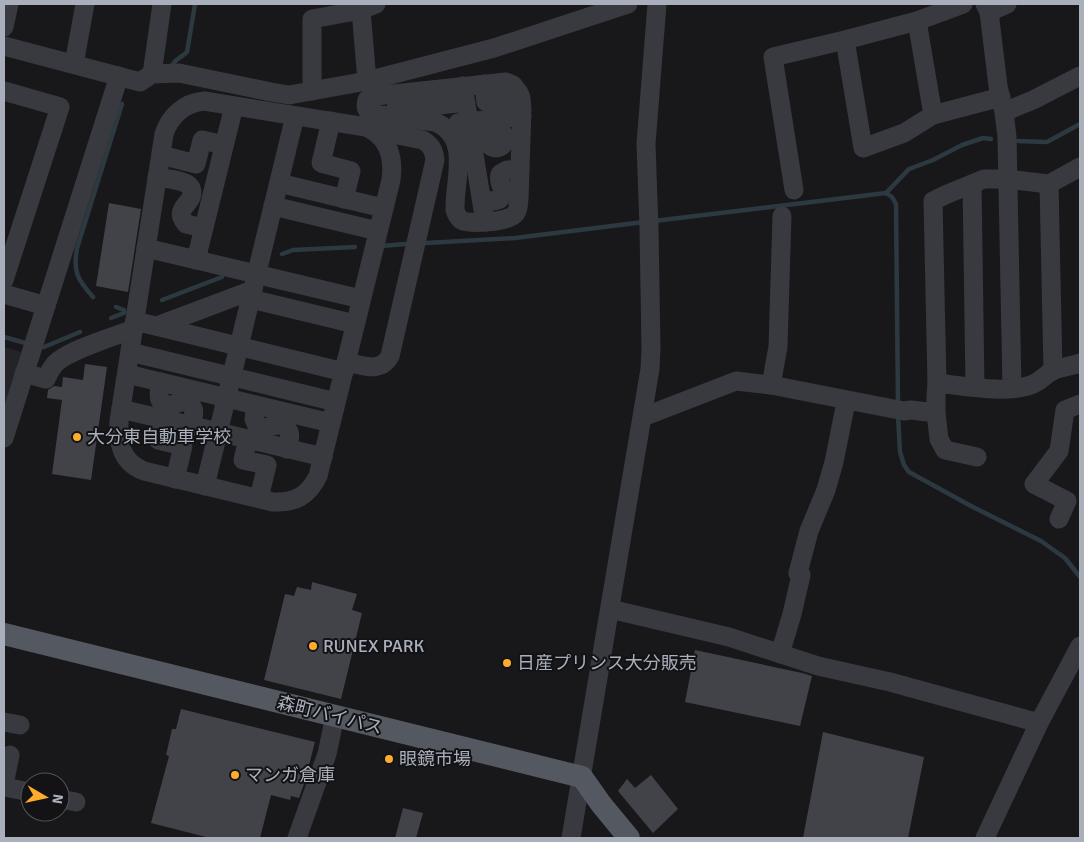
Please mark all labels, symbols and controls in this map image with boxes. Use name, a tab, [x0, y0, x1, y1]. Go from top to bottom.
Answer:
place label: 大分東自動車学校	[87, 426, 231, 448]
marker: 大分東自動車学校	[71, 431, 83, 443]
place label: RUNEX PARK	[323, 635, 424, 657]
marker: RUNEX PARK	[307, 640, 319, 652]
place label: 日産プリンス大分販売	[517, 652, 697, 674]
marker: 日産プリンス大分販売	[501, 657, 513, 669]
street label: 森町バイパス	[275, 691, 385, 739]
place label: 眼鏡市場	[399, 748, 471, 770]
marker: 眼鏡市場	[383, 753, 395, 765]
place label: マンガ倉庫	[245, 764, 335, 786]
marker: マンガ倉庫	[229, 769, 241, 781]
north arrow	[20, 772, 70, 822]
text: N	[48, 793, 67, 805]

